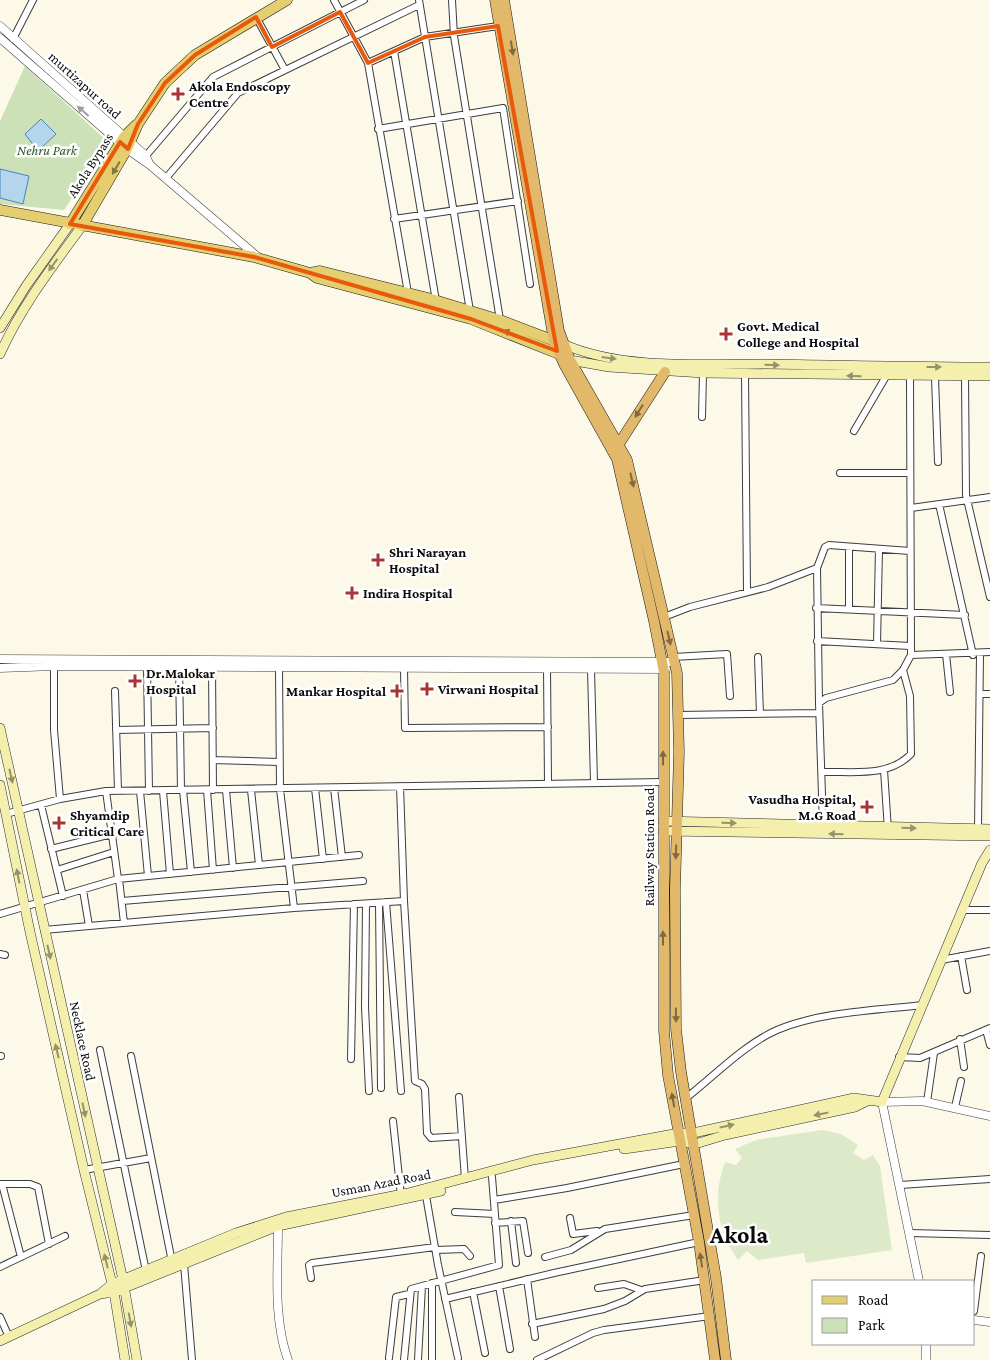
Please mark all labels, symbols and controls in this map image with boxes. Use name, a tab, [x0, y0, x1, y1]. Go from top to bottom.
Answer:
one-way arrow	[508, 41, 516, 57]
street label: murtizapur road	[45, 48, 125, 122]
place label: Akola Endoscopy Centre	[188, 78, 290, 110]
marker: Akola Endoscopy Centre	[171, 87, 185, 101]
one-way arrow	[77, 105, 90, 116]
street label: Akola Bypass	[64, 130, 116, 200]
park label: Nehru Park	[17, 142, 78, 158]
one-way arrow	[112, 161, 121, 174]
one-way arrow	[48, 258, 59, 271]
place label: Govt. Medical College and Hospital	[737, 318, 859, 350]
marker: Govt. Medical College and Hospital	[719, 327, 733, 341]
one-way arrow	[502, 329, 517, 336]
one-way arrow	[602, 354, 618, 362]
one-way arrow	[764, 361, 780, 369]
one-way arrow	[926, 363, 942, 371]
one-way arrow	[846, 371, 862, 379]
one-way arrow	[634, 404, 643, 417]
one-way arrow	[628, 473, 636, 488]
place label: Shri Narayan Hospital	[389, 544, 466, 576]
marker: Shri Narayan Hospital	[371, 553, 385, 567]
place label: Indira Hospital	[363, 585, 453, 601]
marker: Indira Hospital	[345, 586, 359, 600]
one-way arrow	[665, 631, 673, 646]
place label: Dr.Malokar Hospital	[146, 665, 216, 697]
marker: Dr.Malokar Hospital	[128, 674, 142, 688]
place label: Virwani Hospital	[437, 681, 539, 697]
marker: Virwani Hospital	[420, 682, 434, 696]
place label: Mankar Hospital	[286, 683, 386, 699]
marker: Mankar Hospital	[390, 684, 404, 698]
one-way arrow	[659, 750, 667, 766]
one-way arrow	[7, 768, 15, 783]
street label: Railway Station Road	[641, 787, 657, 906]
place label: Vasudha Hospital, M.G Road	[748, 791, 856, 823]
marker: Vasudha Hospital, M.G Road	[860, 800, 874, 814]
place label: Shyamdip Critical Care	[70, 807, 145, 839]
marker: Shyamdip Critical Care	[52, 816, 66, 830]
one-way arrow	[722, 819, 738, 827]
one-way arrow	[902, 824, 918, 832]
one-way arrow	[828, 830, 844, 838]
one-way arrow	[672, 845, 680, 861]
one-way arrow	[14, 867, 22, 883]
one-way arrow	[659, 930, 667, 946]
one-way arrow	[45, 944, 53, 959]
street label: Necklace Road	[67, 1000, 99, 1083]
one-way arrow	[672, 1007, 680, 1023]
one-way arrow	[53, 1044, 61, 1059]
one-way arrow	[668, 1091, 676, 1107]
one-way arrow	[80, 1103, 88, 1118]
one-way arrow	[813, 1110, 828, 1118]
one-way arrow	[719, 1122, 734, 1130]
street label: Usman Azad Road	[330, 1165, 433, 1200]
district label: Akola	[709, 1221, 768, 1248]
one-way arrow	[697, 1251, 705, 1267]
one-way arrow	[102, 1253, 110, 1268]
legend	[812, 1280, 975, 1345]
text: Road	[858, 1292, 889, 1308]
one-way arrow	[126, 1313, 134, 1329]
text: Park	[858, 1317, 885, 1333]

